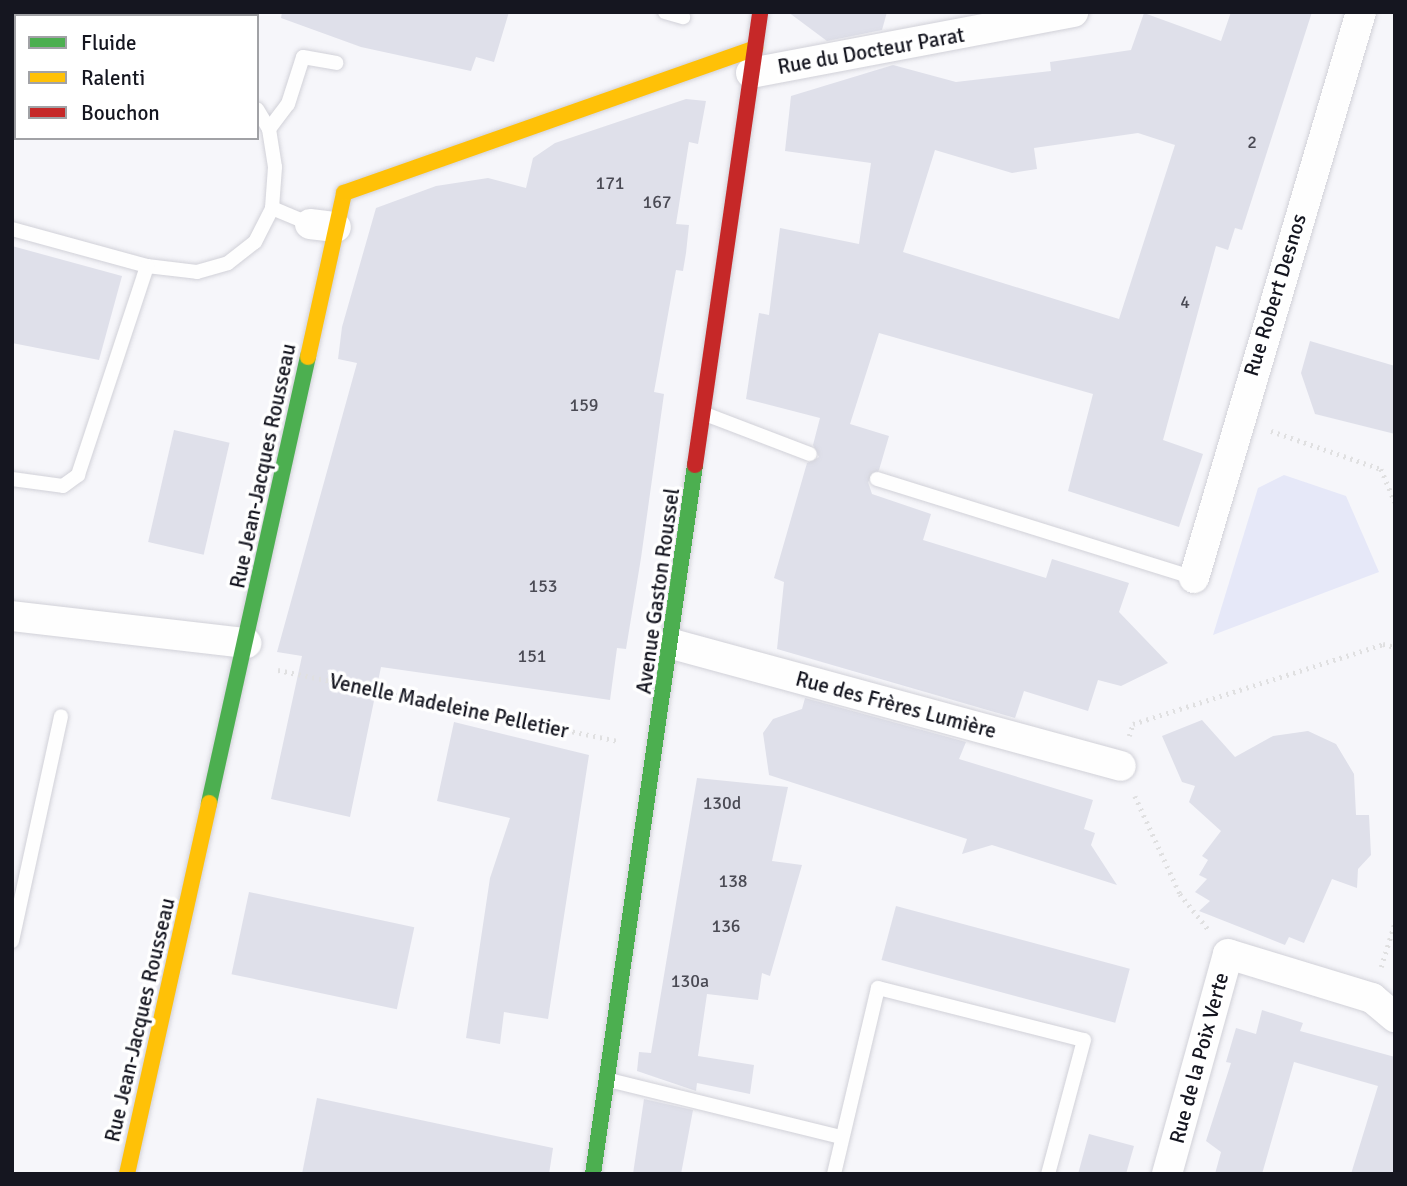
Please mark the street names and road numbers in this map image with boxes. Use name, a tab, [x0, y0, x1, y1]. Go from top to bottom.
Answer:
street label: Rue du Docteur Parat	[776, 22, 966, 80]
street label: Rue Robert Desnos	[1238, 211, 1312, 379]
street label: Rue Jean-Jacques Rousseau	[225, 341, 301, 591]
street label: Avenue Gaston Roussel	[631, 486, 685, 696]
street label: Rue des Frères Lumière	[793, 666, 999, 744]
street label: Venelle Madeleine Pelletier	[327, 668, 571, 744]
street label: Rue Jean-Jacques Rousseau	[100, 896, 180, 1144]
street label: Rue de la Poix Verte	[1164, 970, 1234, 1146]

